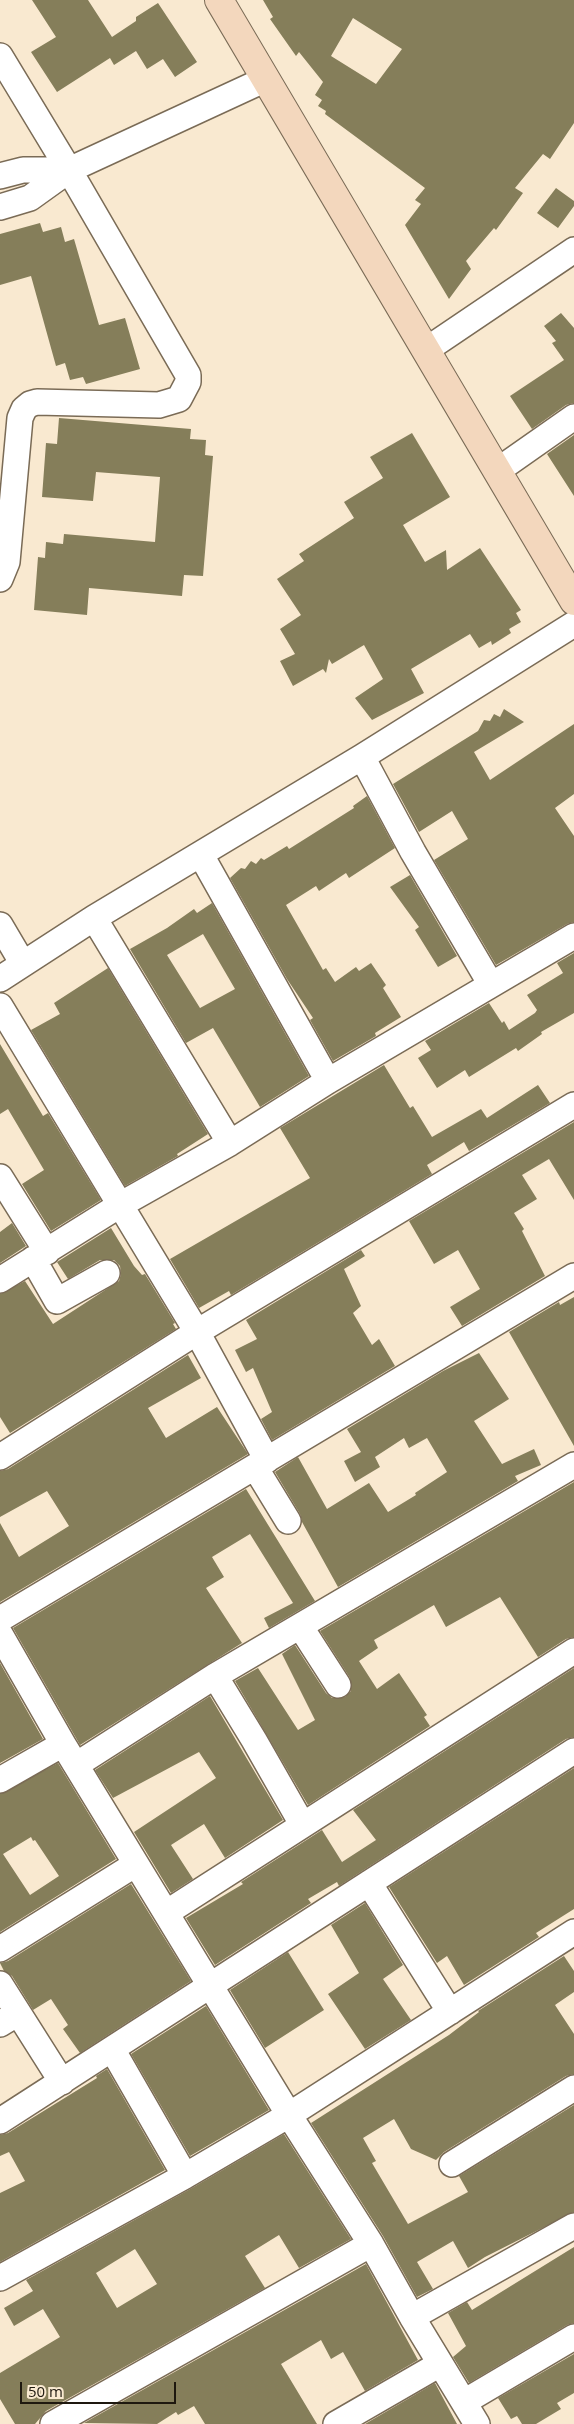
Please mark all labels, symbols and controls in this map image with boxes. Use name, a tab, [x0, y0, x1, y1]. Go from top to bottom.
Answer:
scale bar	[22, 2372, 179, 2404]
text: 50 m	[28, 2381, 63, 2401]

